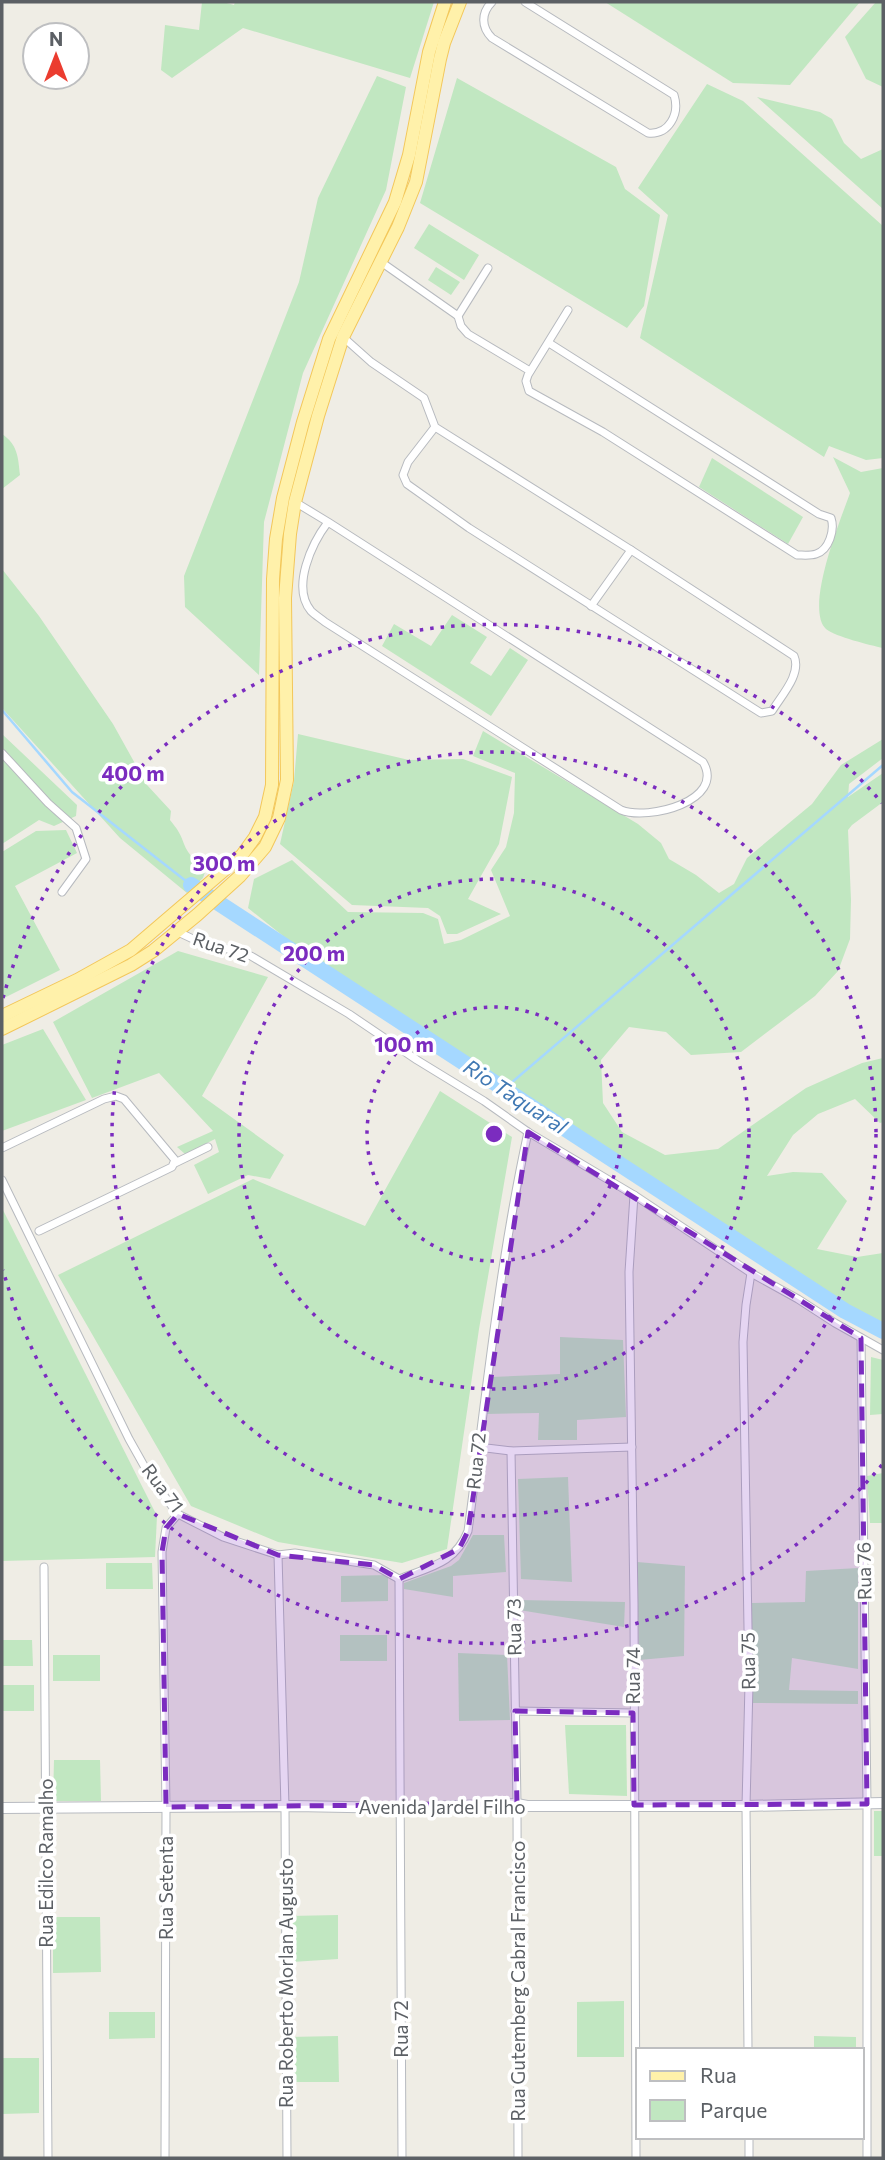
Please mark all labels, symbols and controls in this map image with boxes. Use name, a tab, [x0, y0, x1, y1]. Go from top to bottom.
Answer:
north arrow	[21, 21, 91, 91]
text: N	[49, 27, 63, 50]
text: 400 m	[101, 760, 165, 785]
text: 300 m	[193, 850, 255, 875]
street label: Rua 72	[190, 926, 252, 967]
text: 200 m	[283, 940, 345, 965]
text: 100 m	[374, 1031, 434, 1056]
water label: Rio Taquaral	[459, 1053, 573, 1139]
centre of rings	[482, 1122, 506, 1146]
street label: Rua 72	[461, 1431, 490, 1491]
street label: Rua 71	[138, 1459, 189, 1517]
street label: Rua 76	[851, 1542, 876, 1600]
street label: Rua 73	[501, 1598, 526, 1656]
street label: Rua 75	[735, 1632, 760, 1690]
street label: Rua 74	[621, 1647, 644, 1705]
street label: Rua Edilco Ramalho	[34, 1778, 57, 1948]
street label: Avenida Jardel Filho	[358, 1795, 526, 1818]
street label: Rua Setenta	[154, 1836, 177, 1940]
street label: Rua Gutemberg Cabral Francisco	[506, 1841, 529, 2121]
street label: Rua Roberto Morlan Augusto	[274, 1858, 297, 2108]
street label: Rua 72	[389, 2000, 412, 2058]
legend	[636, 2048, 864, 2139]
text: Rua	[700, 2062, 737, 2087]
text: Parque	[700, 2097, 767, 2122]

